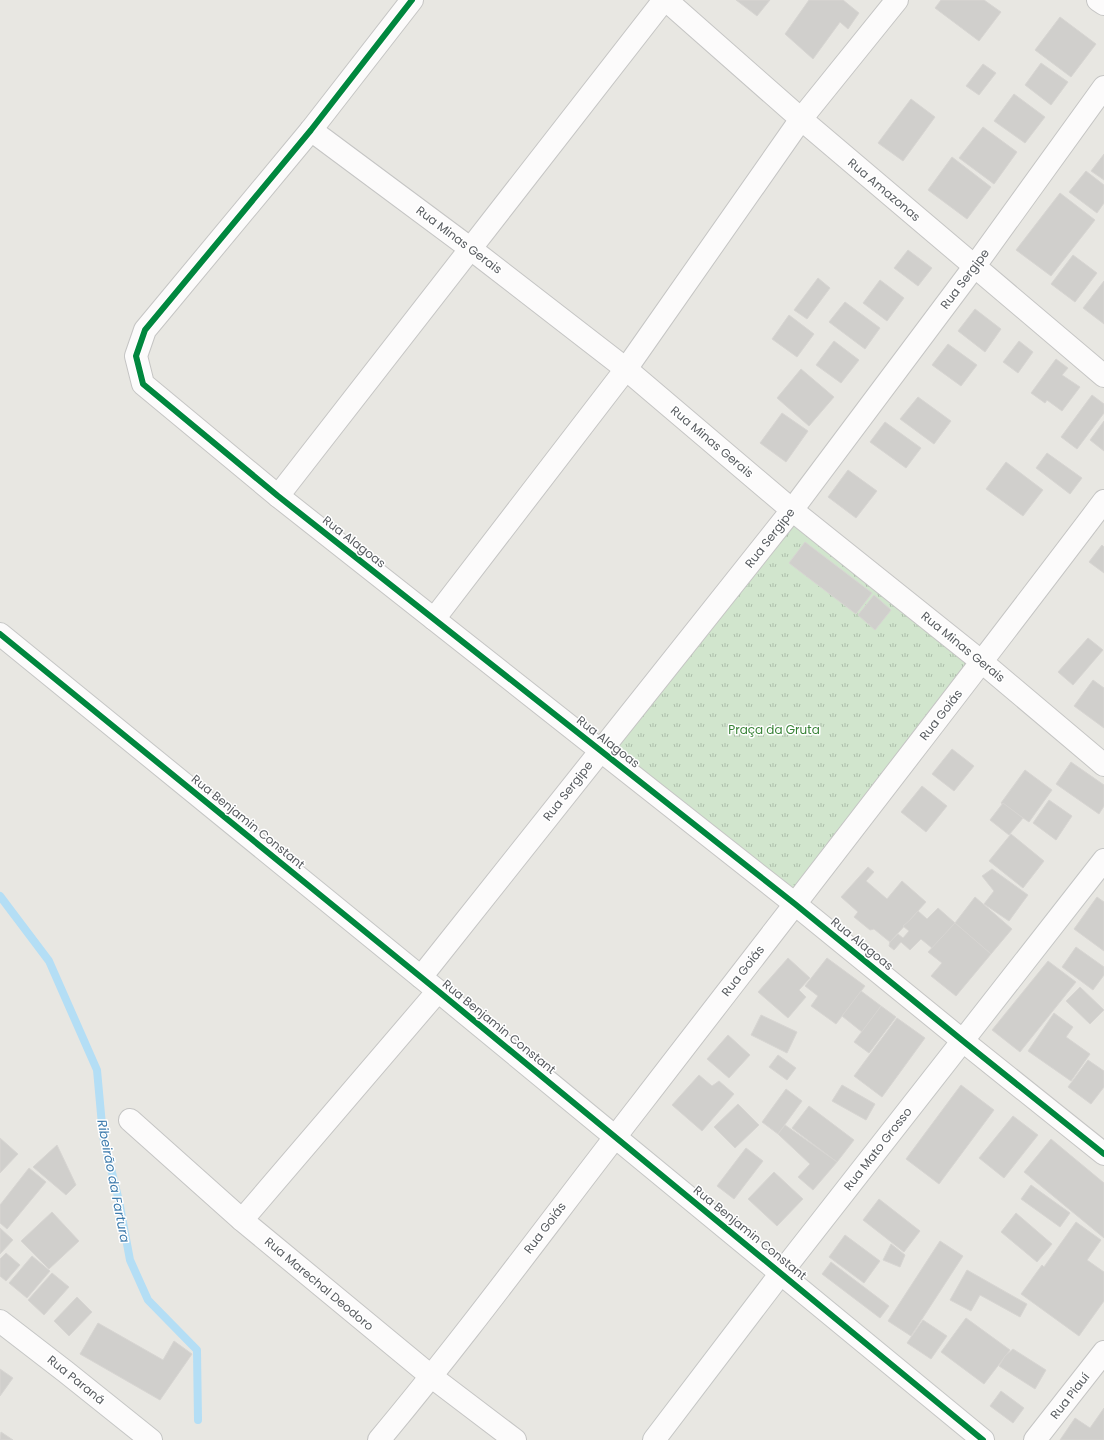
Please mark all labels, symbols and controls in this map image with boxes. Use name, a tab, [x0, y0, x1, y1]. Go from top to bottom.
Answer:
street label: Rua Amazonas	[844, 154, 924, 225]
street label: Rua Minas Gerais	[413, 202, 506, 278]
street label: Rua Sergipe	[936, 245, 993, 313]
street label: Rua Minas Gerais	[667, 402, 757, 481]
street label: Rua Sergipe	[741, 504, 798, 571]
street label: Rua Alagoas	[319, 512, 389, 572]
street label: Rua Minas Gerais	[918, 607, 1009, 686]
street label: Rua Goiás	[915, 686, 966, 744]
street label: Rua Alagoas	[573, 712, 643, 772]
park label: Praça da Gruta	[728, 721, 820, 738]
street label: Rua Sergipe	[539, 757, 596, 824]
street label: Rua Benjamin Constant	[188, 770, 309, 873]
street label: Rua Alagoas	[828, 913, 897, 974]
street label: Rua Goiás	[717, 942, 768, 1000]
street label: Rua Benjamin Constant	[439, 975, 560, 1078]
street label: Rua Mato Grosso	[840, 1103, 916, 1194]
water label: Ribeirão da Fartura	[92, 1118, 135, 1245]
street label: Rua Benjamin Constant	[690, 1181, 811, 1284]
street label: Rua Goiás	[520, 1198, 570, 1257]
street label: Rua Marechal Deodoro	[261, 1233, 378, 1335]
street label: Rua Paraná	[44, 1351, 109, 1408]
street label: Rua Piauí	[1046, 1369, 1093, 1423]

